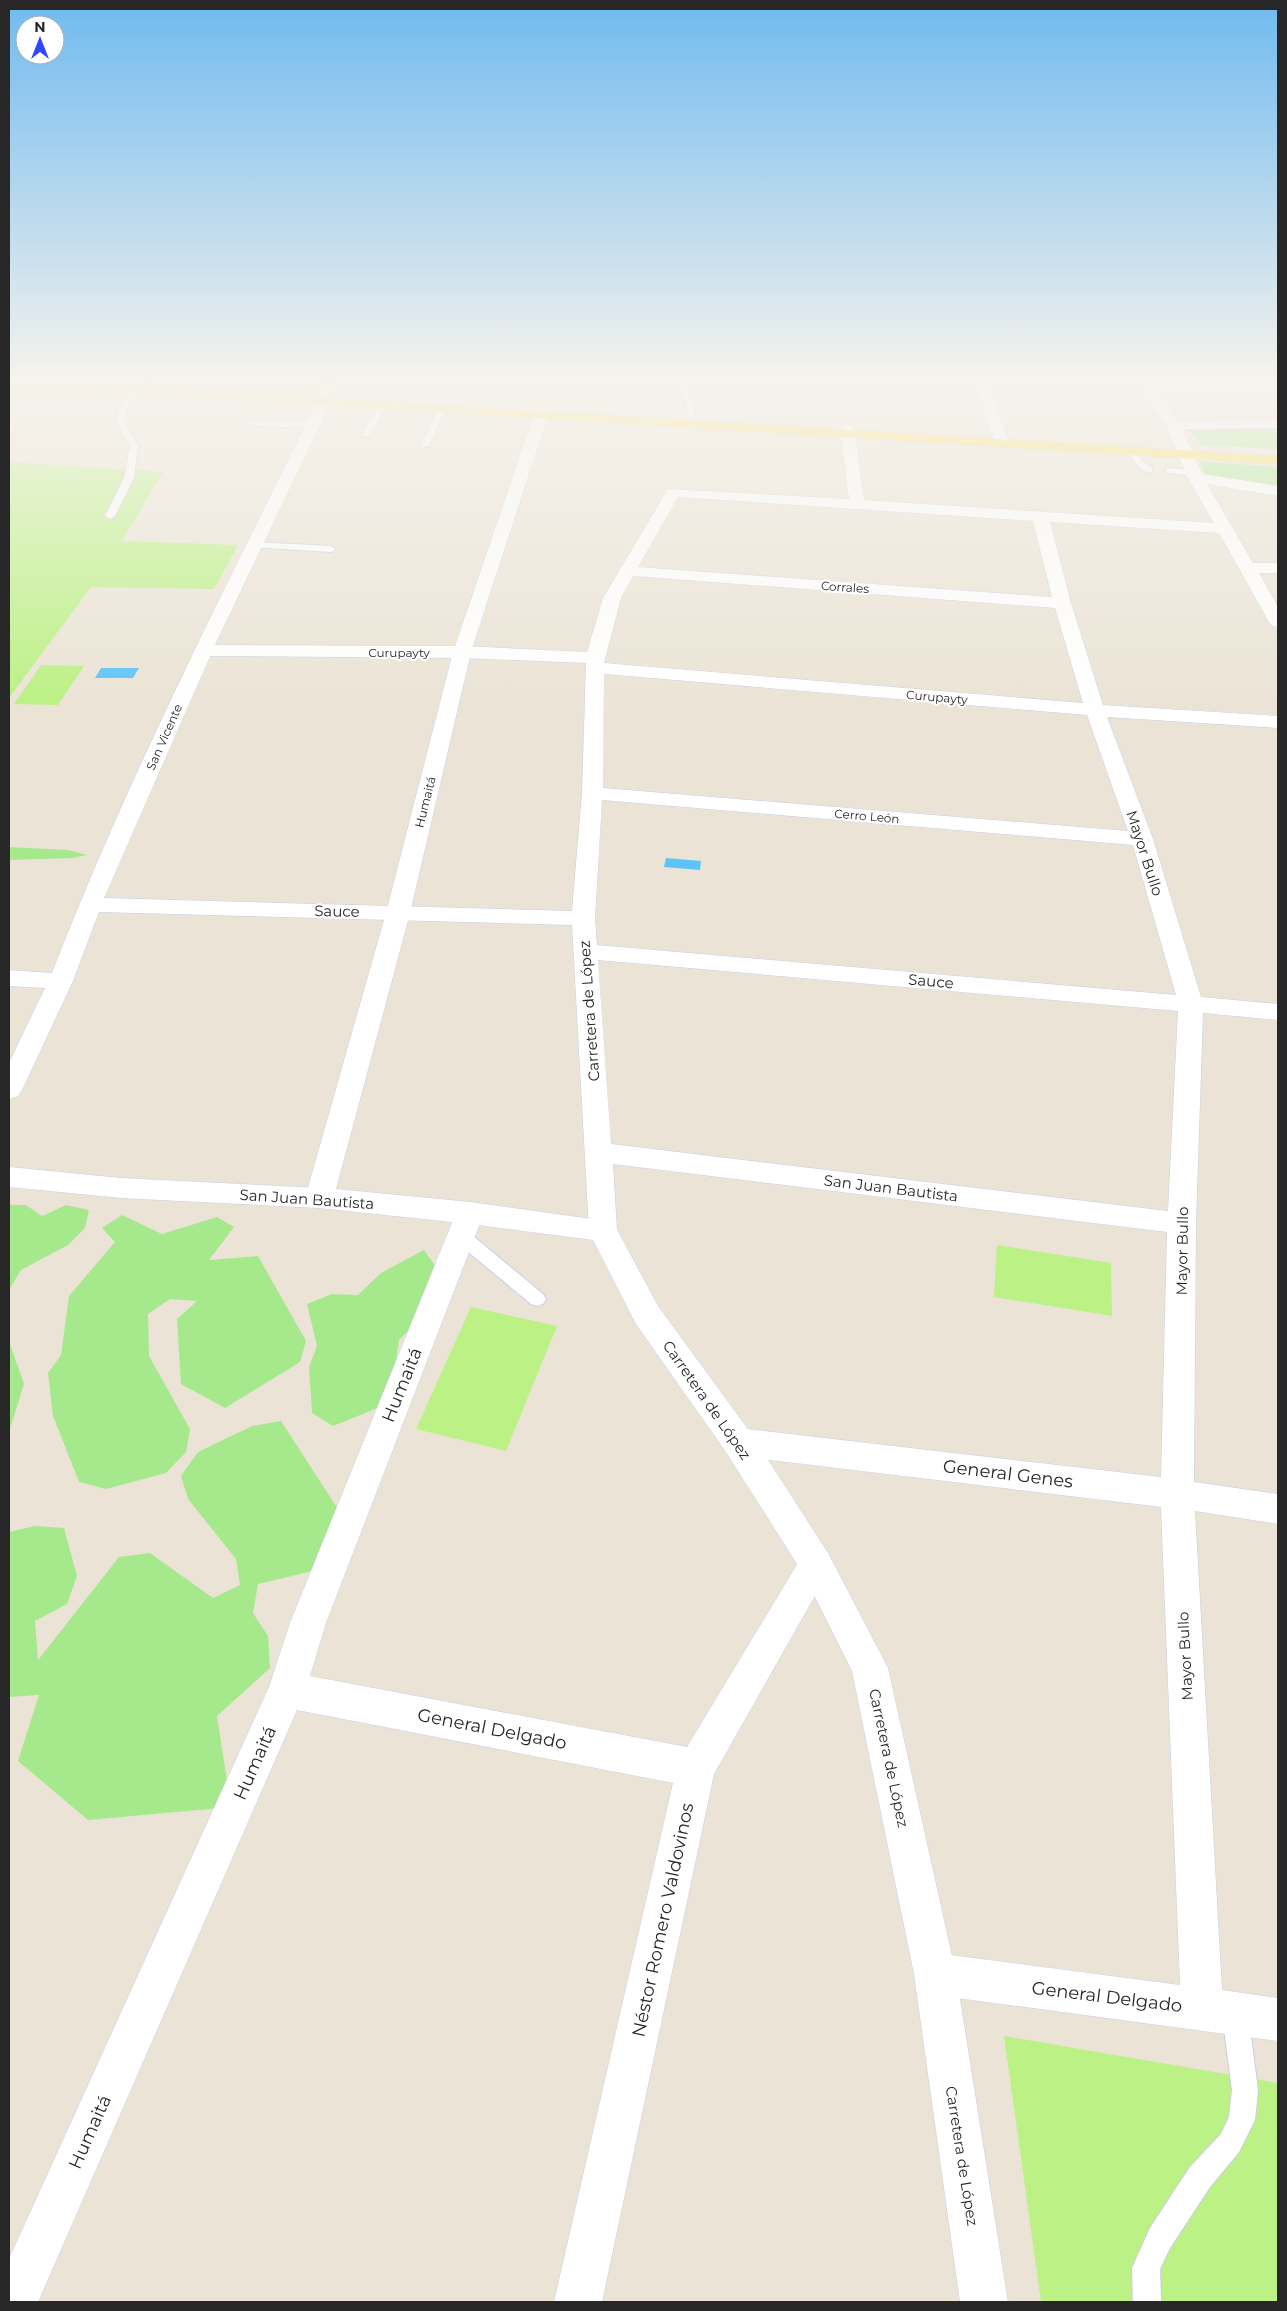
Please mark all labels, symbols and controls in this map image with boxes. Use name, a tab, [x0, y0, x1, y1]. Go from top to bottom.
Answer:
north arrow	[15, 15, 65, 65]
text: N	[34, 18, 46, 36]
street label: Corrales	[820, 578, 870, 596]
street label: Curupayty	[368, 645, 430, 660]
street label: Curupayty	[906, 687, 969, 707]
street label: San Vicente	[143, 702, 185, 772]
street label: Humaitá	[411, 775, 439, 829]
street label: Cerro León	[834, 806, 900, 826]
street label: Mayor Bullo	[1122, 808, 1168, 898]
street label: Sauce	[314, 901, 360, 921]
street label: Carretera de López	[575, 940, 603, 1082]
street label: Sauce	[907, 970, 955, 992]
street label: San Juan Bautista	[823, 1170, 959, 1206]
street label: San Juan Bautista	[239, 1185, 375, 1213]
street label: Mayor Bullo	[1172, 1206, 1192, 1296]
street label: Carretera de López	[659, 1337, 755, 1464]
street label: Humaitá	[377, 1344, 427, 1426]
street label: General Genes	[942, 1455, 1075, 1493]
street label: Mayor Bullo	[1173, 1611, 1197, 1701]
street label: Carretera de López	[865, 1687, 913, 1829]
street label: General Delgado	[416, 1704, 568, 1754]
street label: Humaitá	[229, 1723, 281, 1803]
street label: Néstor Romero Valdovinos	[627, 1801, 699, 2039]
street label: General Delgado	[1030, 1977, 1184, 2017]
street label: Carretera de López	[942, 2085, 982, 2228]
street label: Humaitá	[64, 2092, 116, 2172]

